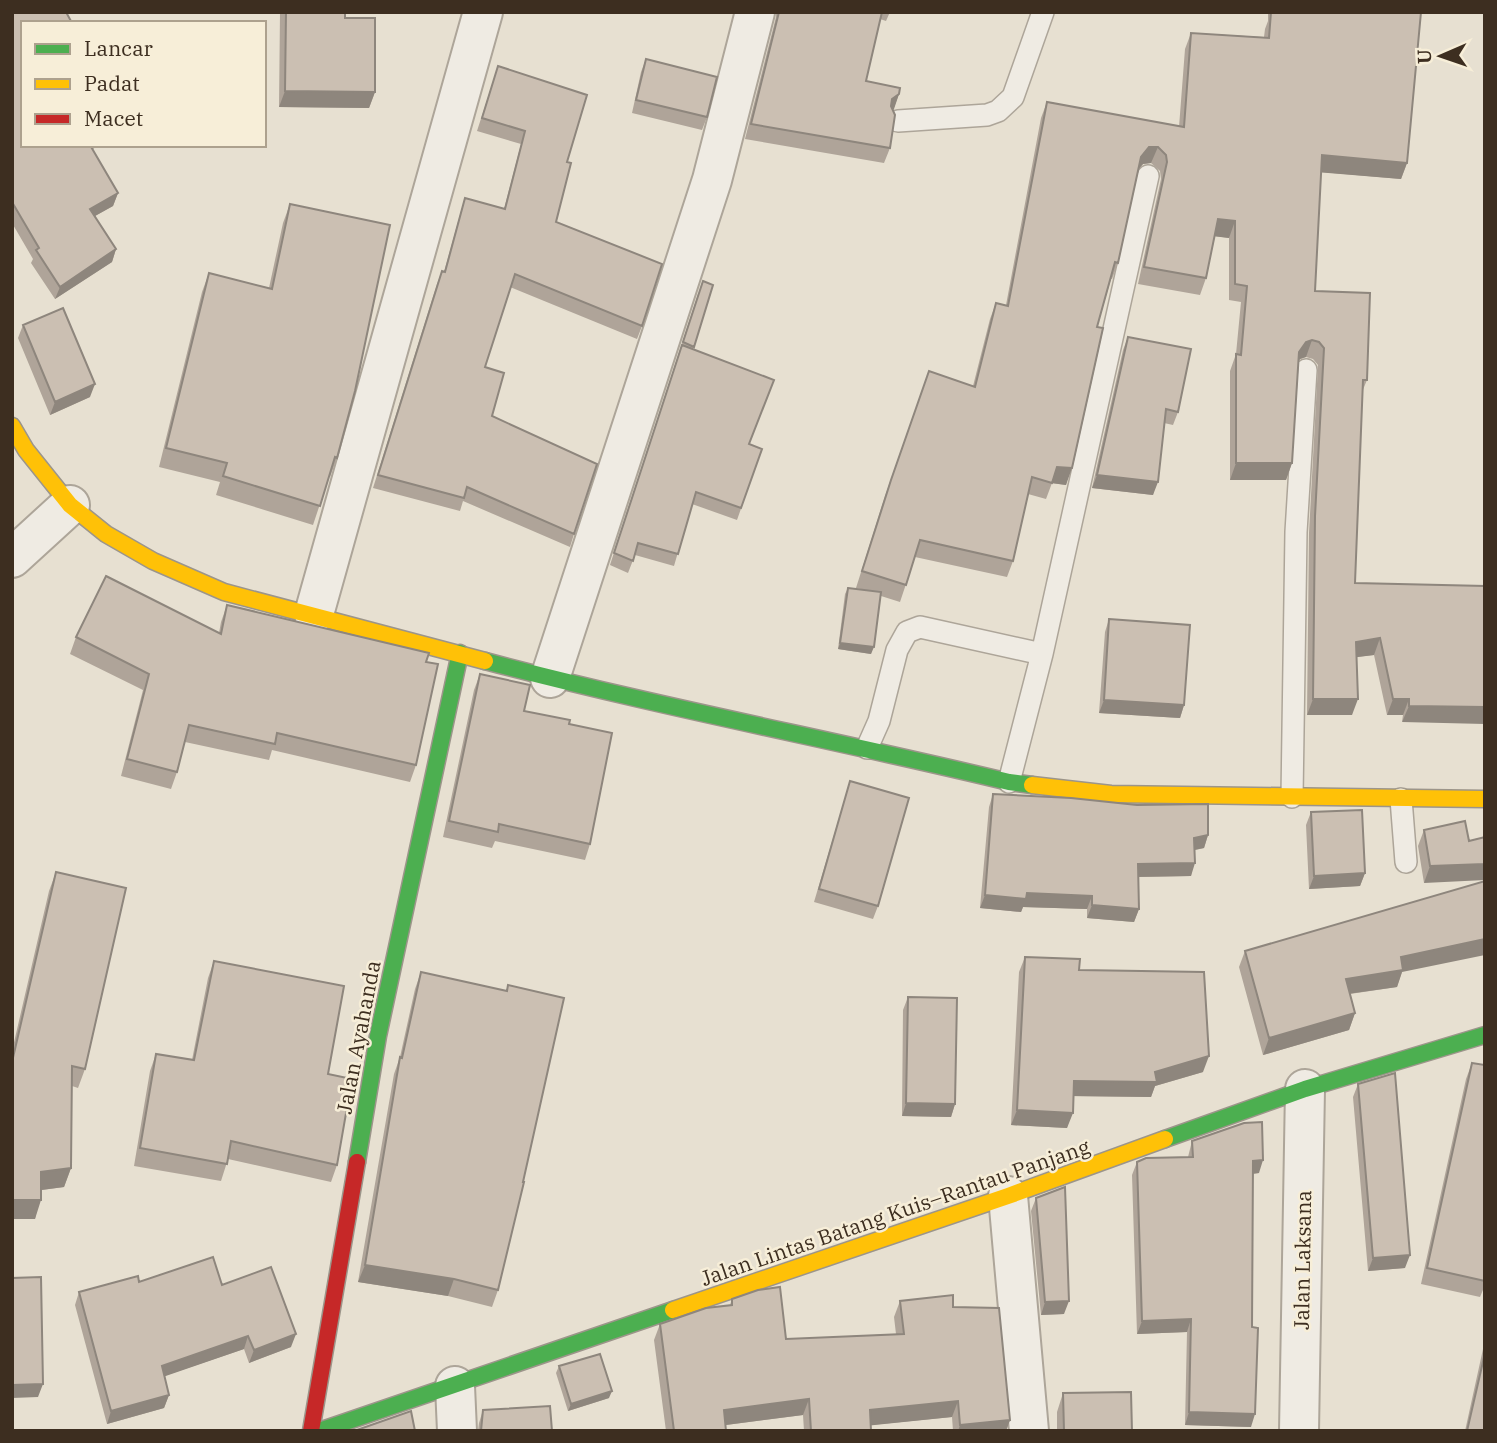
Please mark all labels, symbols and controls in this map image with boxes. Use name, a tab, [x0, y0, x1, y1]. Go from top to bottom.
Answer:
legend	[21, 21, 266, 147]
north arrow	[1406, 21, 1476, 91]
text: Lancar	[84, 34, 154, 62]
text: U	[1412, 49, 1436, 64]
text: Padat	[84, 69, 140, 97]
text: Macet	[84, 104, 143, 132]
street label: Jalan Ayahanda	[329, 958, 387, 1116]
street label: Jalan Lintas Batang Kuis–Rantau Panjang	[697, 1132, 1094, 1292]
street label: Jalan Laksana	[1287, 1190, 1317, 1330]

